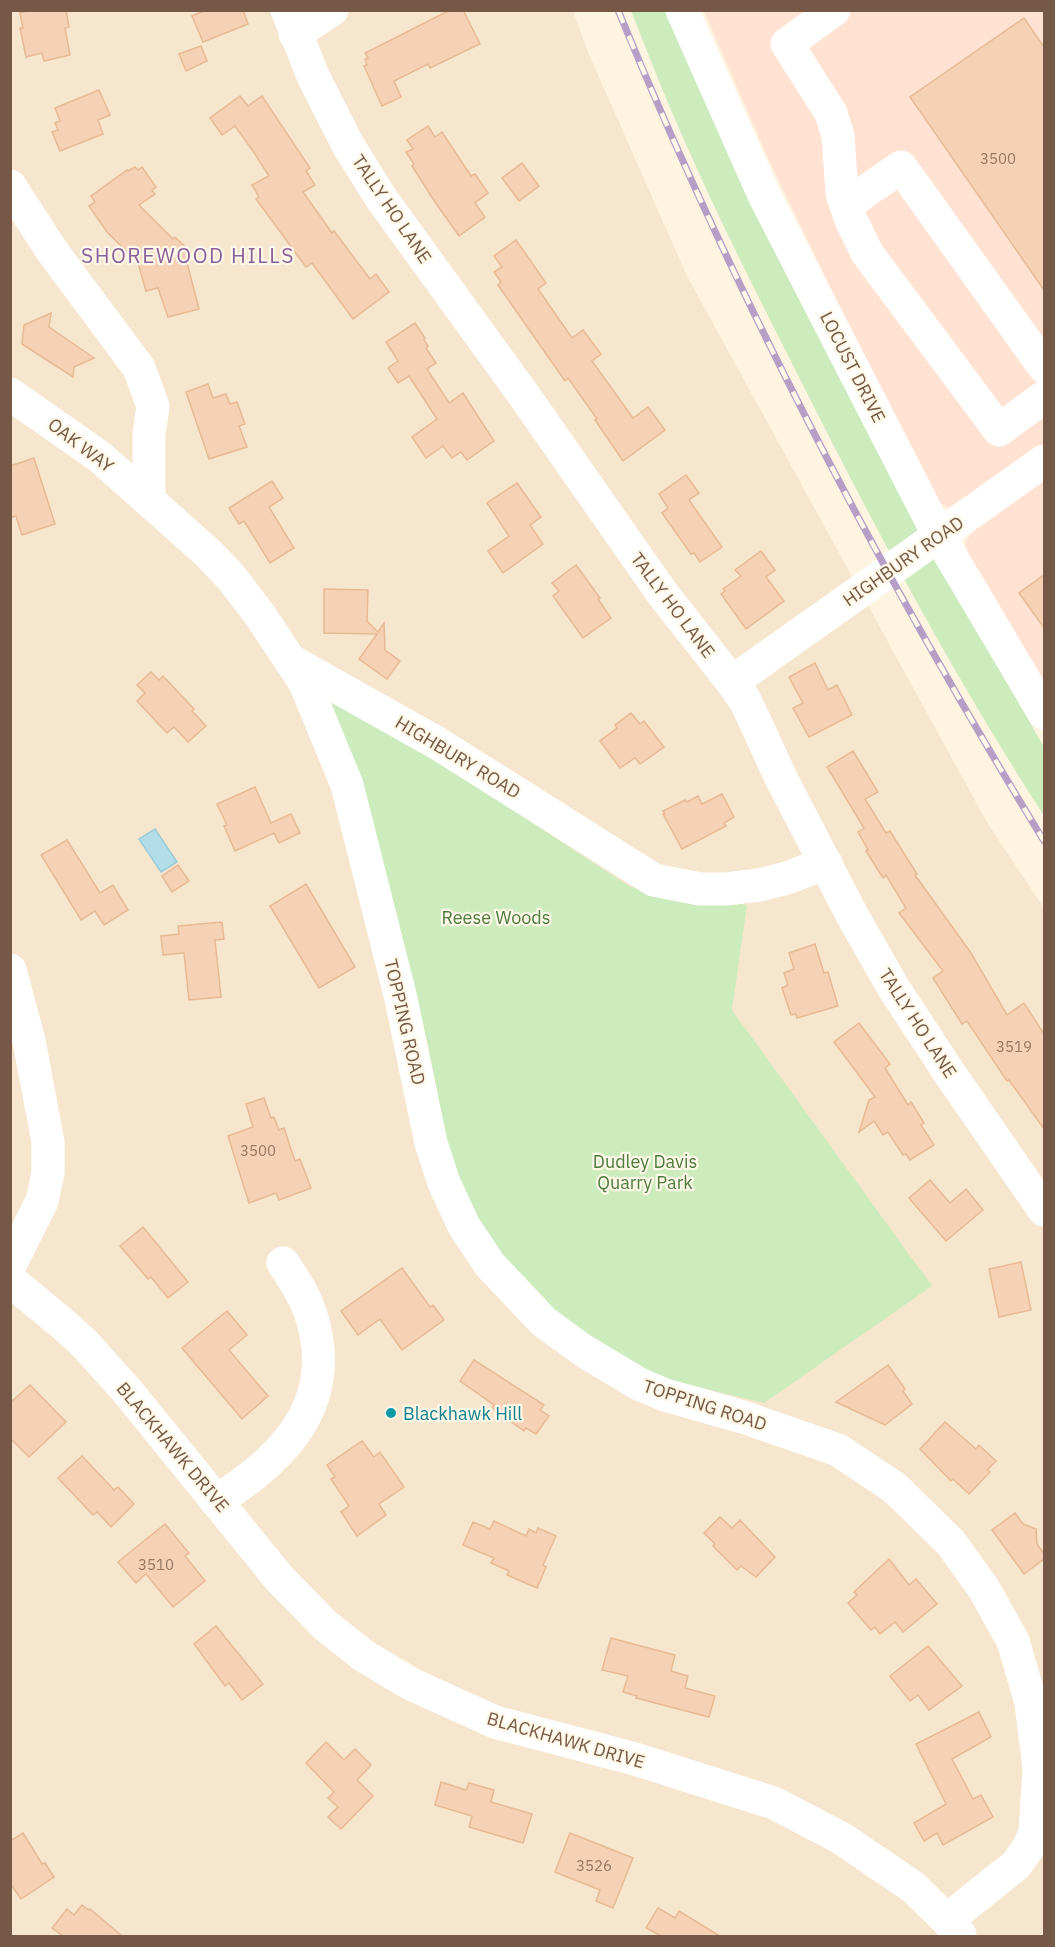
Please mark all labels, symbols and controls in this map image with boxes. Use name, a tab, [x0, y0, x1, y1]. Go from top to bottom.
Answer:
house number: 3500	[980, 149, 1016, 168]
street label: TALLY HO LANE	[347, 150, 437, 268]
district label: SHOREWOOD HILLS	[81, 241, 295, 269]
street label: LOCUST DRIVE	[815, 308, 891, 426]
street label: OAK WAY	[43, 413, 119, 478]
street label: HIGHBURY ROAD	[838, 511, 968, 611]
street label: TALLY HO LANE	[626, 548, 720, 662]
street label: HIGHBURY ROAD	[391, 710, 525, 804]
park label: Reese Woods	[441, 906, 551, 929]
street label: TOPPING ROAD	[379, 957, 431, 1087]
street label: TALLY HO LANE	[874, 964, 962, 1082]
house number: 3519	[996, 1037, 1032, 1056]
house number: 3500	[240, 1141, 276, 1160]
park label: Dudley Davis Quarry Park	[593, 1150, 697, 1194]
street label: TOPPING ROAD	[640, 1374, 770, 1436]
street label: BLACKHAWK DRIVE	[112, 1377, 234, 1517]
place label: Blackhawk Hill	[403, 1402, 522, 1425]
marker: Blackhawk Hill	[384, 1406, 398, 1420]
house number: 3510	[138, 1555, 174, 1574]
street label: BLACKHAWK DRIVE	[484, 1706, 648, 1774]
house number: 3526	[576, 1856, 612, 1875]

